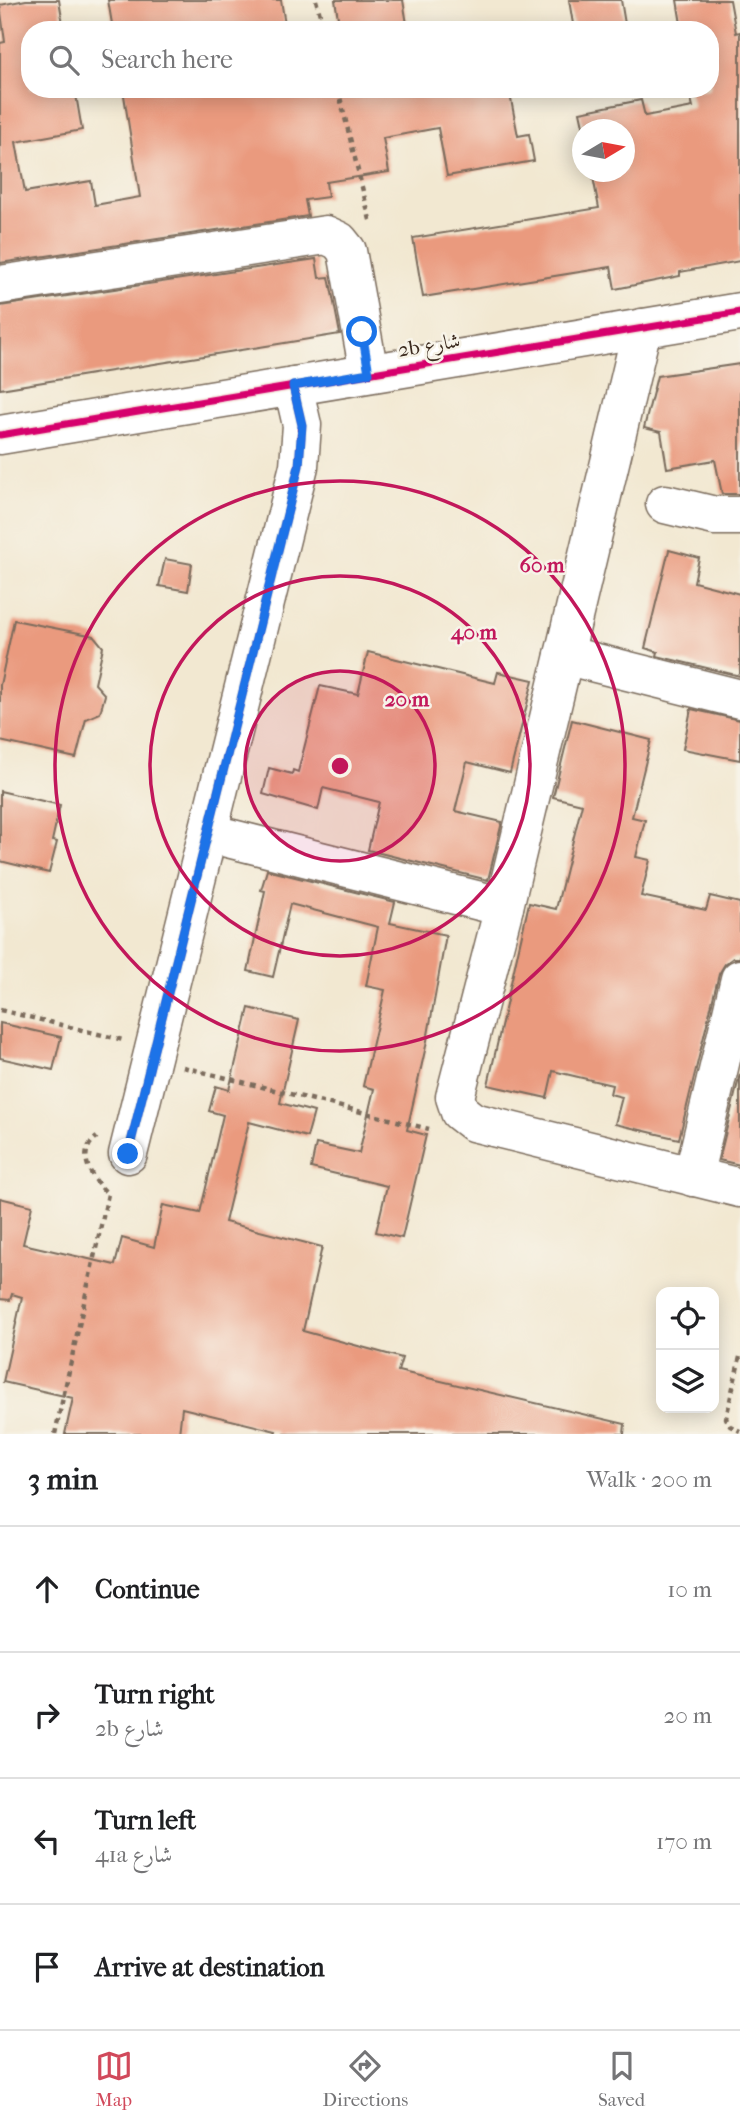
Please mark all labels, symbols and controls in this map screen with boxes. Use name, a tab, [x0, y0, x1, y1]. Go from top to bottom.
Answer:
search box	[21, 21, 719, 98]
icon: search	[45, 41, 83, 79]
text: Search here	[101, 44, 233, 75]
north arrow	[572, 119, 635, 182]
route start	[346, 316, 377, 347]
street label: 2b شارع	[396, 328, 463, 368]
text: 60 m	[520, 553, 565, 577]
text: 40 m	[450, 620, 498, 645]
text: 20 m	[385, 687, 430, 711]
centre of rings	[328, 754, 352, 778]
route end	[112, 1138, 143, 1169]
map controls	[656, 1287, 719, 1413]
button: locate	[656, 1287, 719, 1350]
button: layers	[656, 1350, 719, 1413]
text: 3 min	[28, 1462, 98, 1497]
text: Walk · 200 m	[586, 1466, 712, 1493]
icon: ahead	[28, 1570, 66, 1608]
text: Continue	[95, 1574, 200, 1605]
text: 10 m	[667, 1576, 712, 1603]
text: Turn right	[95, 1679, 215, 1710]
icon: right	[28, 1696, 66, 1734]
text: 20 m	[663, 1702, 712, 1729]
text: 2b شارع	[95, 1715, 164, 1742]
text: Turn left	[95, 1805, 196, 1836]
icon: left	[28, 1822, 66, 1860]
text: 170 m	[656, 1828, 712, 1855]
text: 41a شارع	[95, 1841, 172, 1868]
icon: arrive	[28, 1948, 66, 1986]
text: Arrive at destination	[95, 1952, 325, 1983]
tab: Map	[95, 2047, 133, 2111]
tab: Directions	[323, 2047, 408, 2111]
tab: Saved	[598, 2047, 645, 2111]

